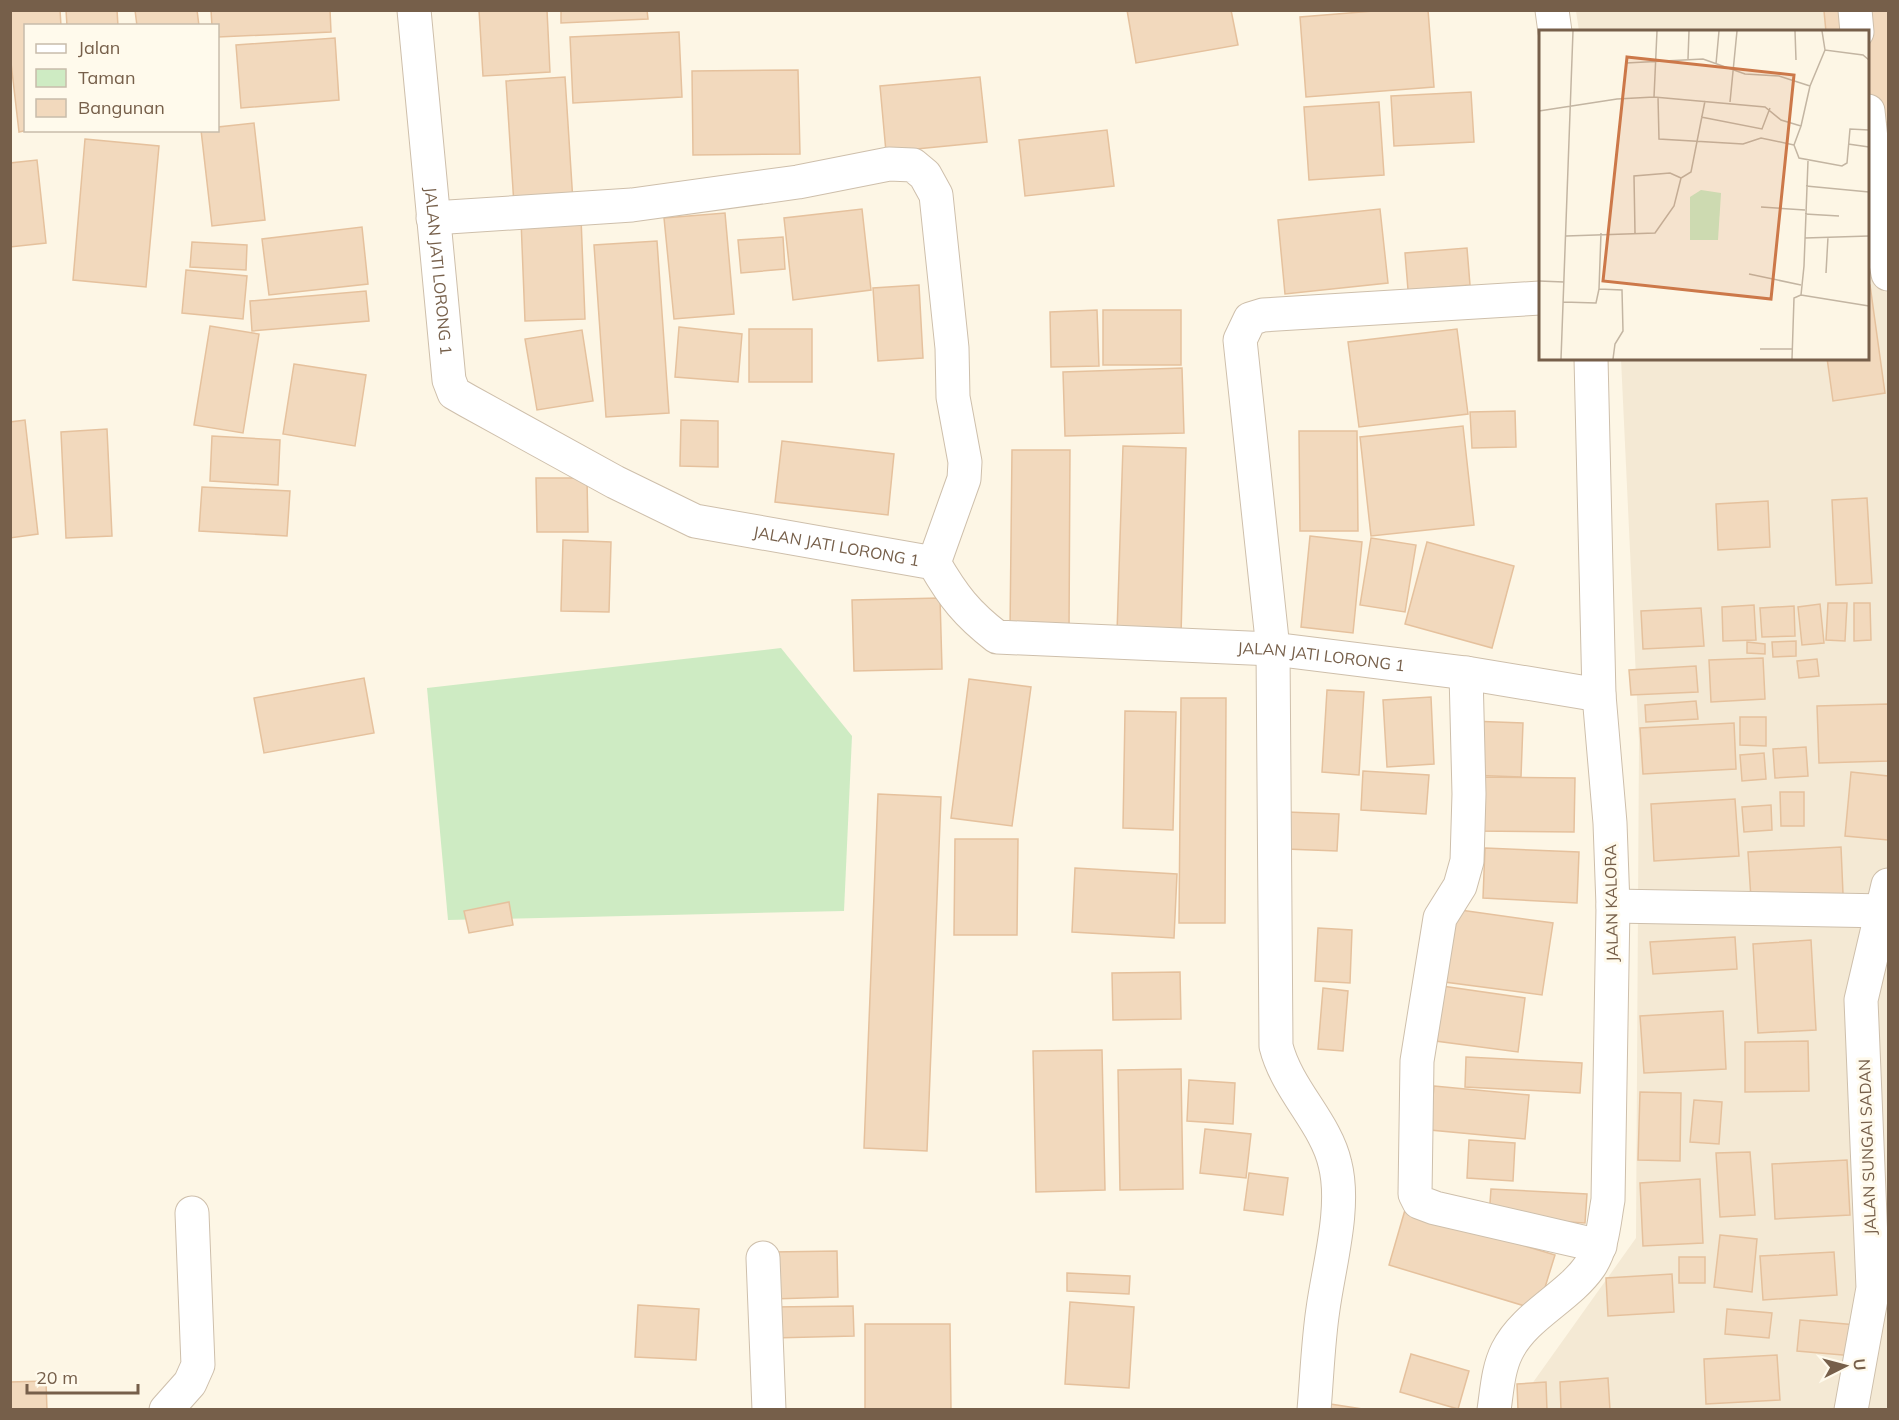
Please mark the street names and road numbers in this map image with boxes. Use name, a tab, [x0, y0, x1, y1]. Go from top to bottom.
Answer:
street label: JALAN JATI LORONG 1	[421, 186, 457, 356]
street label: JALAN JATI LORONG 1	[752, 521, 921, 570]
street label: JALAN JATI LORONG 1	[1237, 637, 1406, 675]
street label: JALAN KALORA	[1600, 844, 1622, 962]
street label: JALAN SUNGAI SADAN	[1854, 1059, 1880, 1235]

